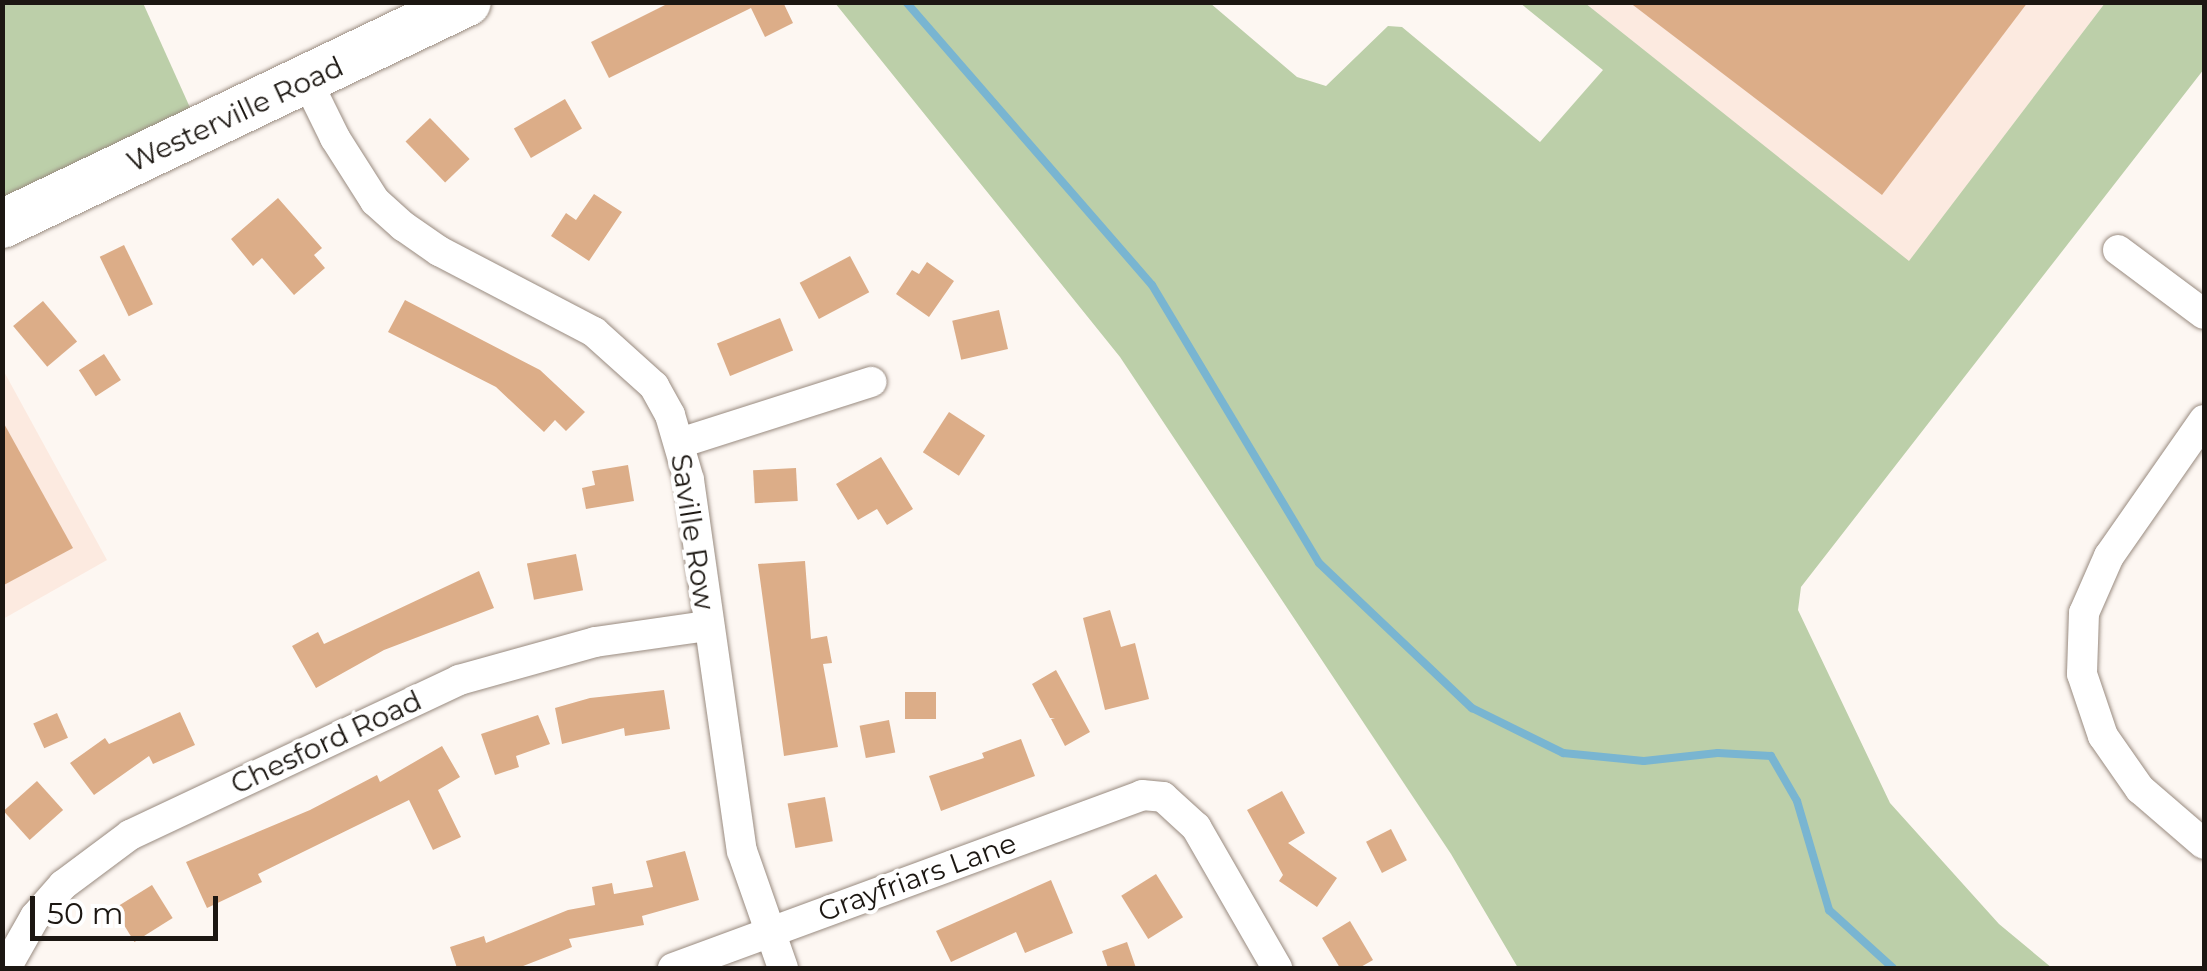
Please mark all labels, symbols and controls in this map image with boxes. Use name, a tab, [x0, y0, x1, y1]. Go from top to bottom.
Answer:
street label: Westerville Road	[122, 49, 348, 179]
street label: Saville Row	[664, 452, 722, 612]
street label: Chesford Road	[225, 683, 427, 801]
street label: Grayfriars Lane	[813, 826, 1021, 928]
scale bar	[35, 876, 222, 938]
text: 50 m	[47, 895, 124, 932]

